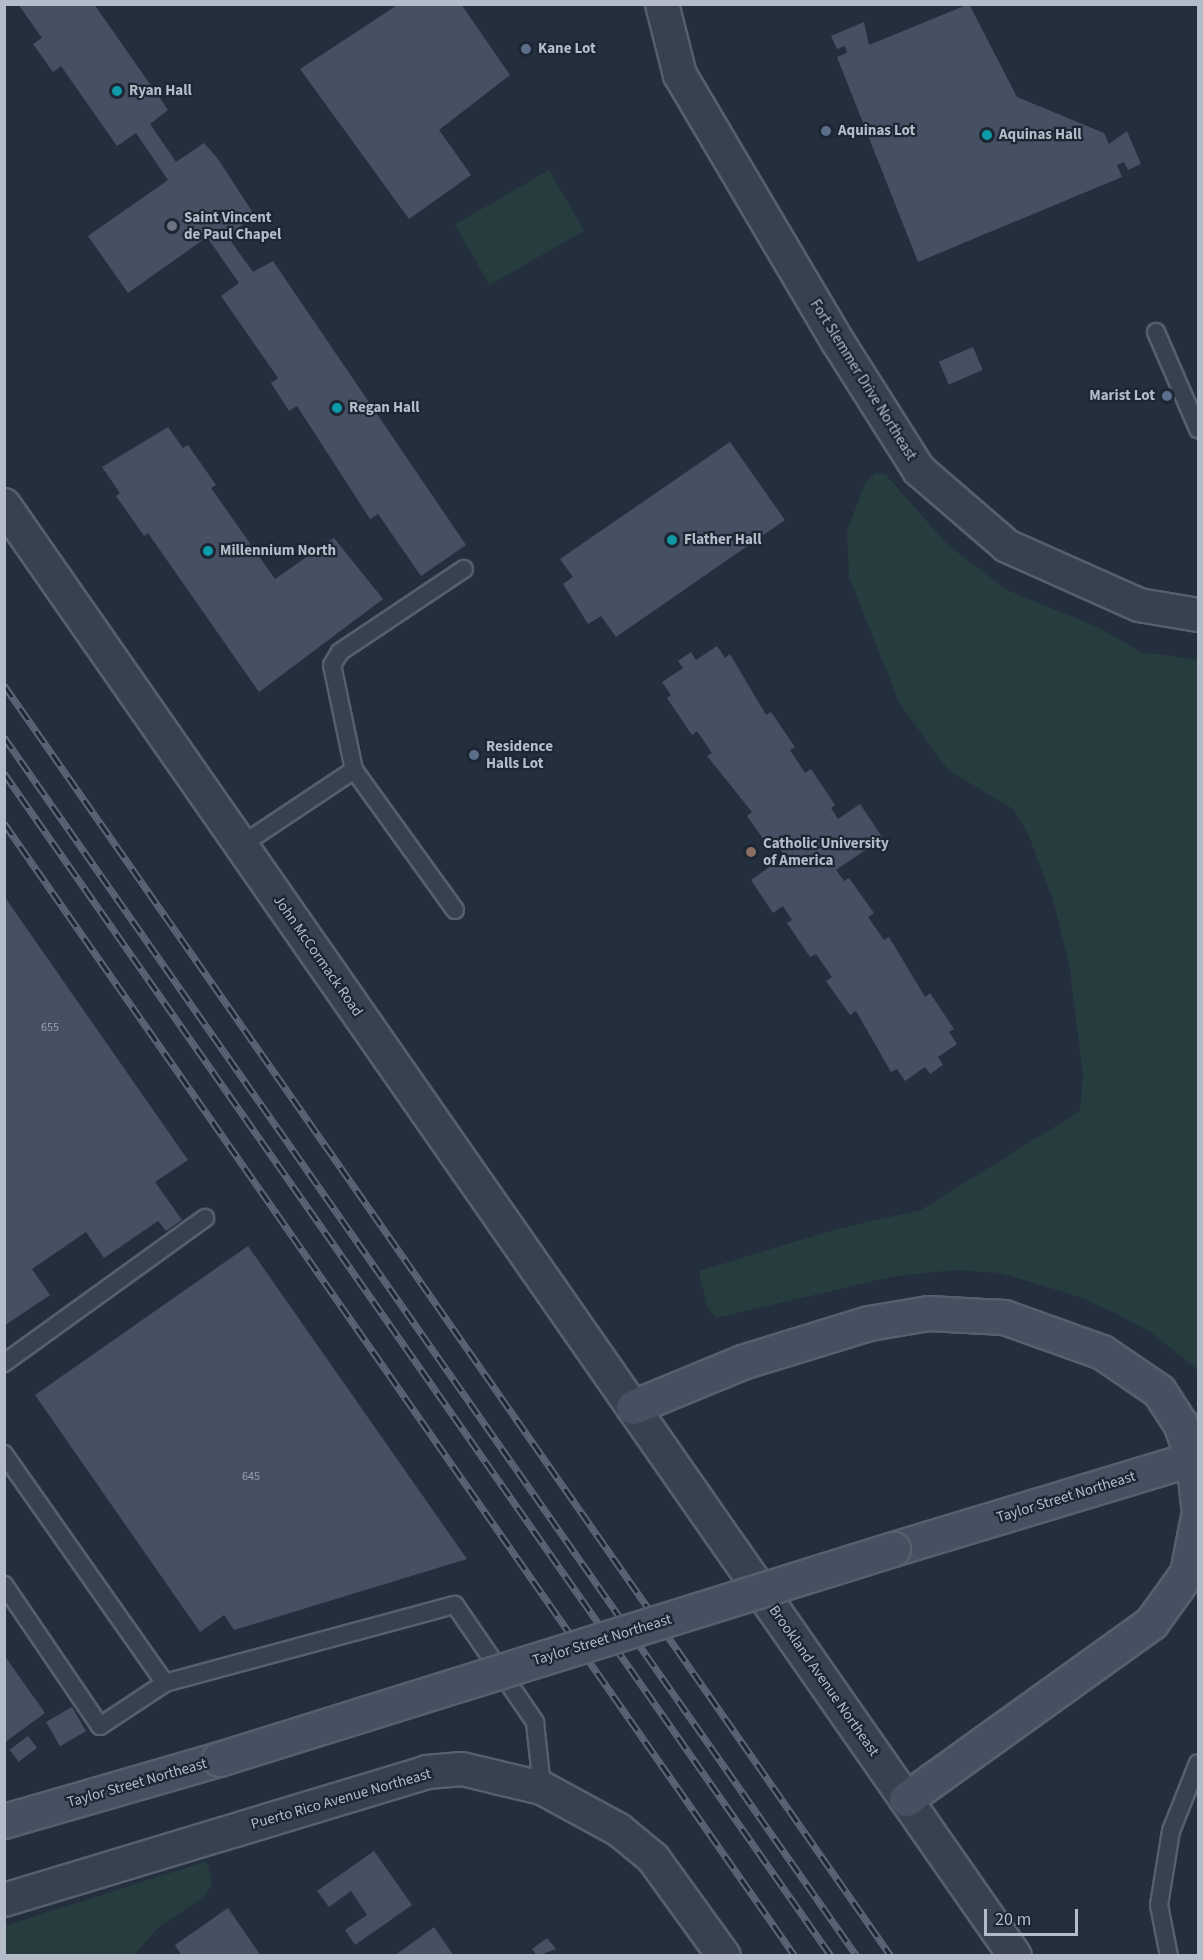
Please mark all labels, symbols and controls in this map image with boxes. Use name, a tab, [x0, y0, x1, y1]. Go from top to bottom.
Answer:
place label: Kane Lot	[538, 40, 596, 58]
marker: Kane Lot	[519, 42, 533, 56]
place label: Ryan Hall	[129, 82, 192, 100]
marker: Ryan Hall	[110, 84, 124, 98]
place label: Aquinas Lot	[838, 122, 915, 140]
marker: Aquinas Lot	[819, 124, 833, 138]
place label: Aquinas Hall	[999, 126, 1082, 144]
marker: Aquinas Hall	[980, 128, 994, 142]
place label: Saint Vincent de Paul Chapel	[184, 208, 281, 243]
marker: Saint Vincent de Paul Chapel	[165, 219, 179, 233]
street label: Fort Slemmer Drive Northeast	[806, 296, 920, 464]
place label: Marist Lot	[1089, 387, 1155, 405]
marker: Marist Lot	[1160, 389, 1174, 403]
place label: Regan Hall	[349, 399, 419, 417]
marker: Regan Hall	[330, 401, 344, 415]
place label: Flather Hall	[684, 531, 761, 549]
marker: Flather Hall	[665, 533, 679, 547]
place label: Millennium North	[220, 542, 336, 560]
marker: Millennium North	[201, 544, 215, 558]
place label: Residence Halls Lot	[486, 737, 553, 772]
marker: Residence Halls Lot	[467, 748, 481, 762]
place label: Catholic University of America	[763, 834, 889, 869]
marker: Catholic University of America	[744, 845, 758, 859]
street label: John McCormack Road	[269, 892, 367, 1020]
house number: 655	[41, 1021, 59, 1035]
street label: Taylor Street Northeast	[994, 1467, 1138, 1527]
house number: 645	[242, 1470, 260, 1484]
street label: Brookland Avenue Northeast	[765, 1602, 883, 1760]
street label: Taylor Street Northeast	[530, 1610, 674, 1670]
street label: Taylor Street Northeast	[65, 1754, 209, 1812]
street label: Puerto Rico Avenue Northeast	[249, 1765, 433, 1833]
scale bar	[987, 1897, 1082, 1935]
text: 20 m	[995, 1907, 1031, 1932]

